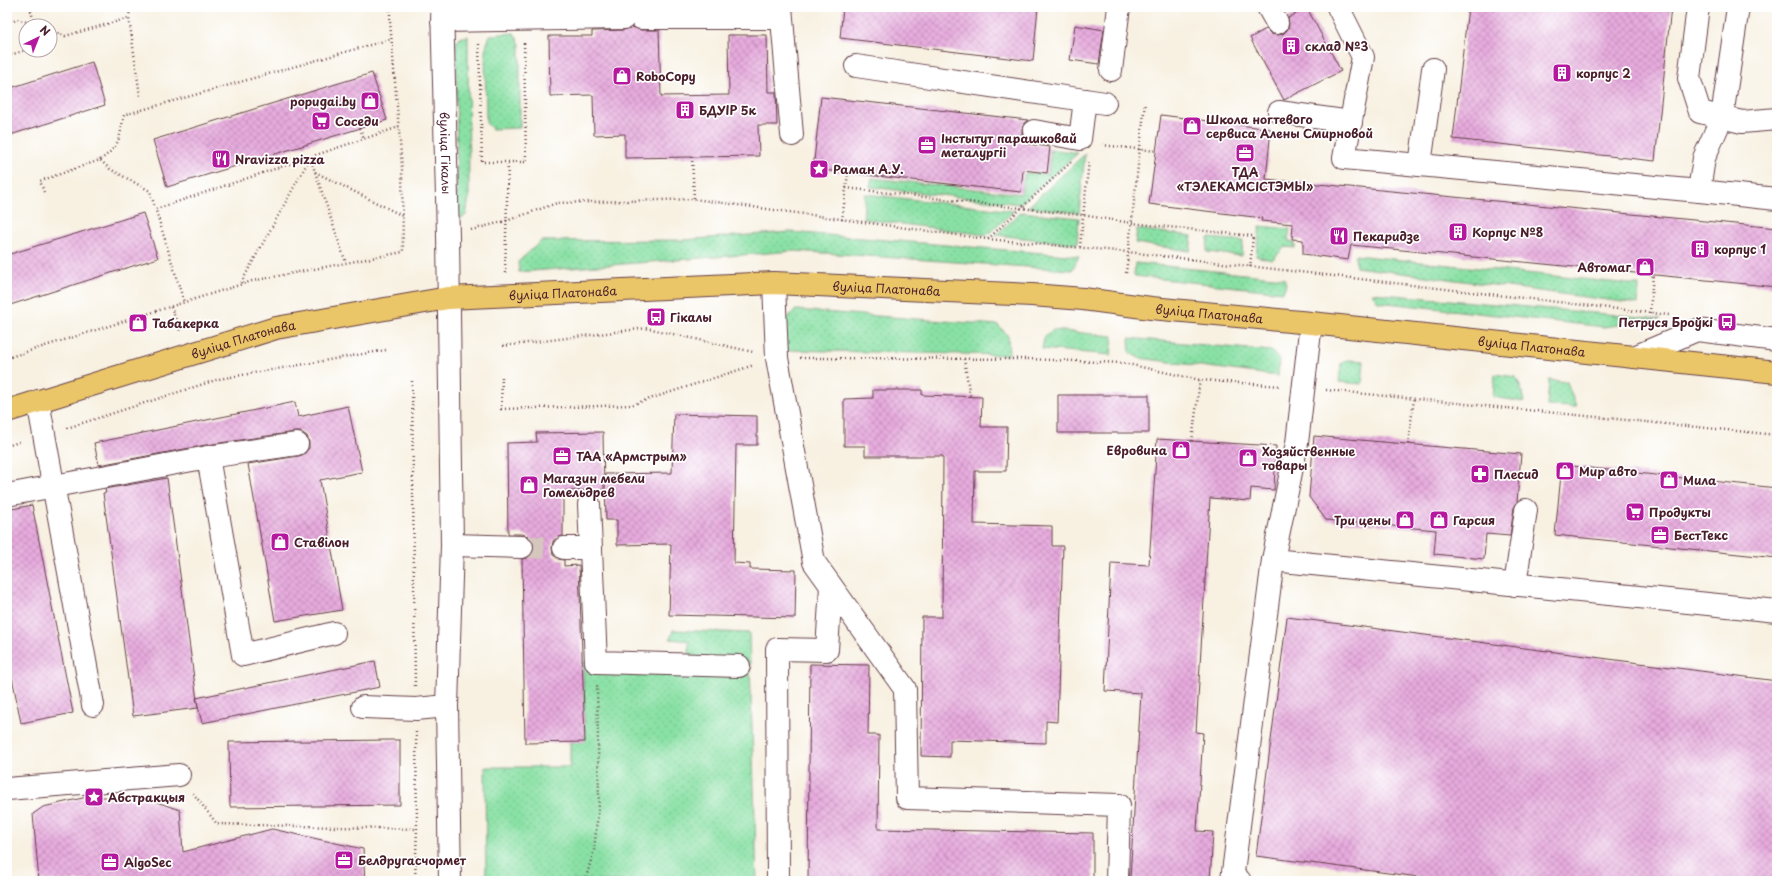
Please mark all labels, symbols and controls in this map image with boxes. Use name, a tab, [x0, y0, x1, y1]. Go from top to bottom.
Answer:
north arrow	[18, 18, 58, 58]
text: N	[36, 21, 54, 40]
building icon: склад №3	[1280, 35, 1302, 57]
place label: склад №3	[1305, 37, 1368, 55]
building icon: корпус 2	[1551, 62, 1573, 84]
place label: корпус 2	[1576, 64, 1631, 82]
shop icon: RoboCopy	[611, 65, 633, 87]
place label: RoboCopy	[636, 67, 696, 85]
shop icon: popugai.by	[359, 90, 381, 112]
place label: popugai.by	[290, 92, 356, 110]
building icon: БДУІР 5к	[674, 99, 696, 121]
place label: БДУІР 5к	[699, 101, 757, 119]
supermarket icon: Соседи	[310, 110, 332, 132]
place label: Школа ногтевого сервиса Алены Смирновой	[1206, 110, 1373, 142]
place label: Соседи	[335, 112, 379, 130]
street label: вуліца Гікалы	[436, 112, 456, 195]
shop icon: Школа ногтевого сервиса Алены Смирновой	[1181, 115, 1203, 137]
place label: Інстытут парашковай металургіі	[941, 129, 1077, 161]
office icon: Інстытут парашковай металургіі	[916, 134, 938, 156]
office icon: ТДА «ТЭЛЕКАМСІСТЭМЫ»	[1234, 142, 1256, 164]
restaurant icon: Nravizza pizza	[210, 148, 232, 170]
place label: Nravizza pizza	[235, 150, 325, 168]
place icon: Раман А.У.	[808, 158, 830, 180]
place label: Раман А.У.	[833, 160, 904, 178]
place label: ТДА «ТЭЛЕКАМСІСТЭМЫ»	[1177, 163, 1313, 195]
building icon: Корпус №8	[1447, 221, 1469, 243]
place label: Корпус №8	[1472, 223, 1543, 241]
restaurant icon: Пекаридзе	[1328, 225, 1350, 247]
place label: Пекаридзе	[1353, 227, 1420, 245]
building icon: корпус 1	[1689, 238, 1711, 260]
place label: корпус 1	[1714, 240, 1766, 258]
shop icon: Автомаг	[1634, 256, 1656, 278]
place label: Автомаг	[1578, 258, 1631, 276]
street label: вуліца Платонава	[832, 277, 941, 300]
street label: вуліца Платонава	[508, 281, 618, 304]
street label: вуліца Платонава	[1155, 299, 1264, 328]
bus stop icon: Гікалы	[645, 306, 667, 328]
place label: Гікалы	[670, 308, 712, 326]
bus stop icon: Петруся Броўкі	[1716, 311, 1738, 333]
shop icon: Табакерка	[127, 312, 149, 334]
place label: Петруся Броўкі	[1619, 313, 1713, 331]
place label: Табакерка	[152, 314, 219, 332]
street label: вуліца Платонава	[189, 316, 297, 363]
street label: вуліца Платонава	[1477, 332, 1587, 361]
shop icon: Евровина	[1170, 439, 1192, 461]
place label: Евровина	[1107, 441, 1168, 459]
place label: Хозяйственные товары	[1261, 442, 1355, 474]
office icon: ТАА «Армстрым»	[551, 445, 573, 467]
place label: ТАА «Армстрым»	[576, 447, 687, 465]
shop icon: Хозяйственные товары	[1237, 447, 1259, 469]
shop icon: Мир авто	[1554, 460, 1576, 482]
place label: Мир авто	[1579, 462, 1637, 480]
pharmacy icon: Плесид	[1469, 463, 1491, 485]
place label: Плесид	[1494, 465, 1539, 483]
place label: Магазин мебели Гомельдрев	[543, 469, 645, 501]
shop icon: Мила	[1658, 469, 1680, 491]
place label: Мила	[1683, 471, 1717, 489]
shop icon: Магазин мебели Гомельдрев	[518, 474, 540, 496]
supermarket icon: Продукты	[1624, 501, 1646, 523]
place label: Продукты	[1649, 503, 1711, 521]
shop icon: Три цены	[1394, 509, 1416, 531]
shop icon: Гарсия	[1428, 509, 1450, 531]
place label: Три цены	[1334, 511, 1391, 529]
place label: Гарсия	[1453, 511, 1495, 529]
office icon: БестТекс	[1649, 524, 1671, 546]
place label: БестТекс	[1674, 526, 1728, 544]
shop icon: Ставілон	[269, 531, 291, 553]
place label: Ставілон	[294, 533, 349, 551]
place icon: Абстракцыя	[83, 786, 105, 808]
place label: Абстракцыя	[108, 788, 185, 806]
office icon: Белдругасчормет	[333, 849, 355, 871]
office icon: AlgoSec	[99, 851, 121, 873]
place label: Белдругасчормет	[358, 851, 467, 869]
place label: AlgoSec	[124, 853, 172, 871]

